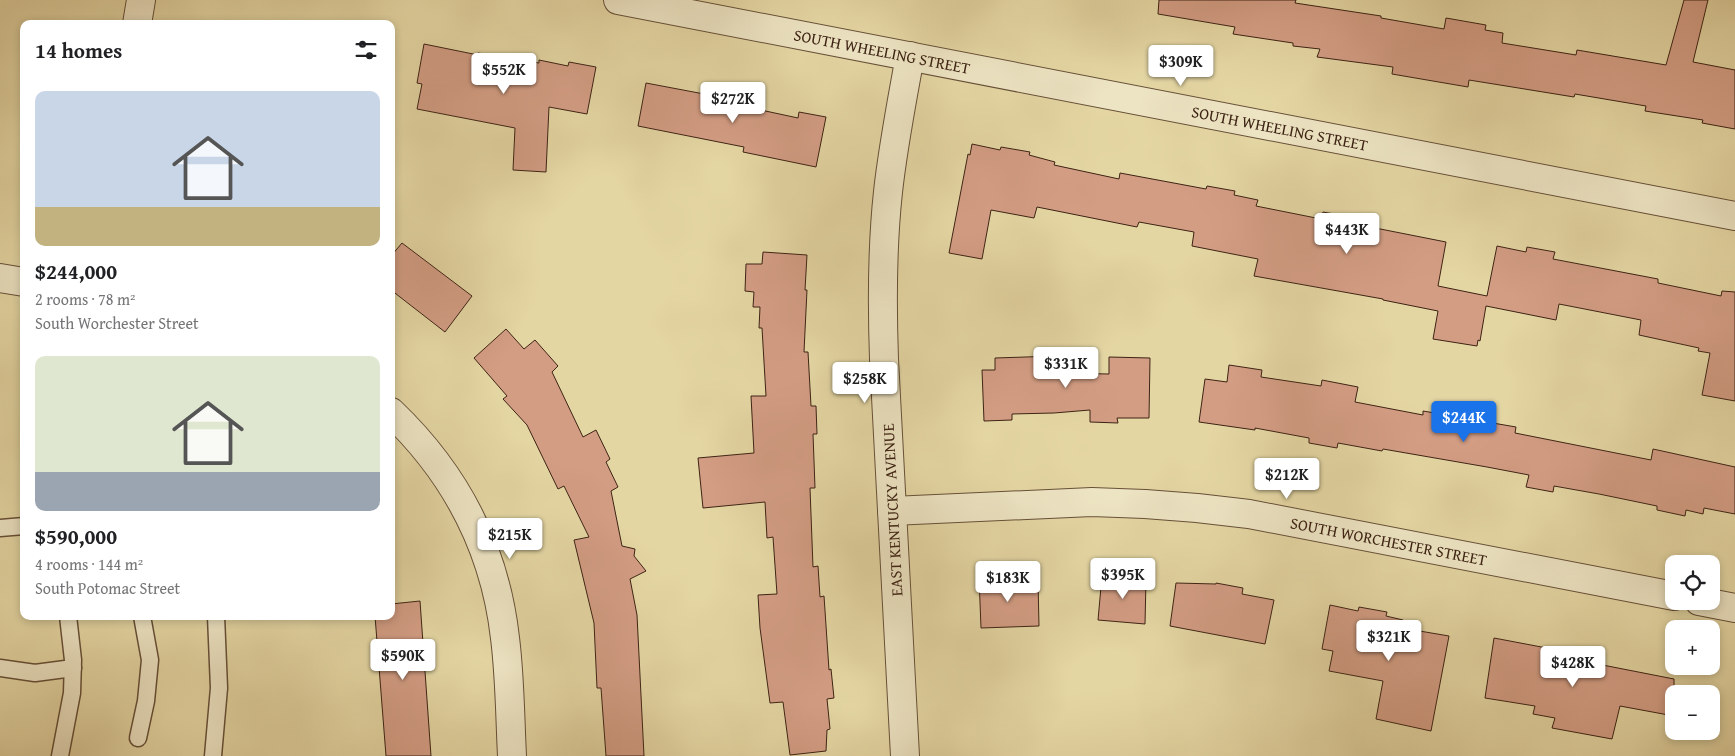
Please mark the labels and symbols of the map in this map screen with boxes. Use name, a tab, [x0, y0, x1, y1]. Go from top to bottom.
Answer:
street label: SOUTH WHEELING STREET	[792, 22, 972, 80]
pin: $309K	[1146, 44, 1216, 87]
pin: $552K	[469, 52, 539, 95]
pin: $272K	[698, 82, 768, 124]
street label: SOUTH WHEELING STREET	[1190, 99, 1370, 157]
pin: $443K	[1312, 212, 1382, 255]
pin: $331K	[1031, 346, 1101, 389]
pin: $258K	[830, 362, 900, 404]
pin: $244K	[1429, 400, 1499, 443]
street label: EAST KENTUCKY AVENUE	[875, 423, 909, 597]
pin: $212K	[1252, 458, 1322, 500]
street label: SOUTH WORCHESTER STREET	[1288, 510, 1489, 572]
pin: $215K	[475, 518, 545, 560]
pin: $395K	[1088, 558, 1158, 600]
pin: $183K	[973, 560, 1043, 603]
pin: $321K	[1354, 620, 1424, 662]
pin: $590K	[368, 638, 438, 681]
pin: $428K	[1538, 646, 1608, 688]

